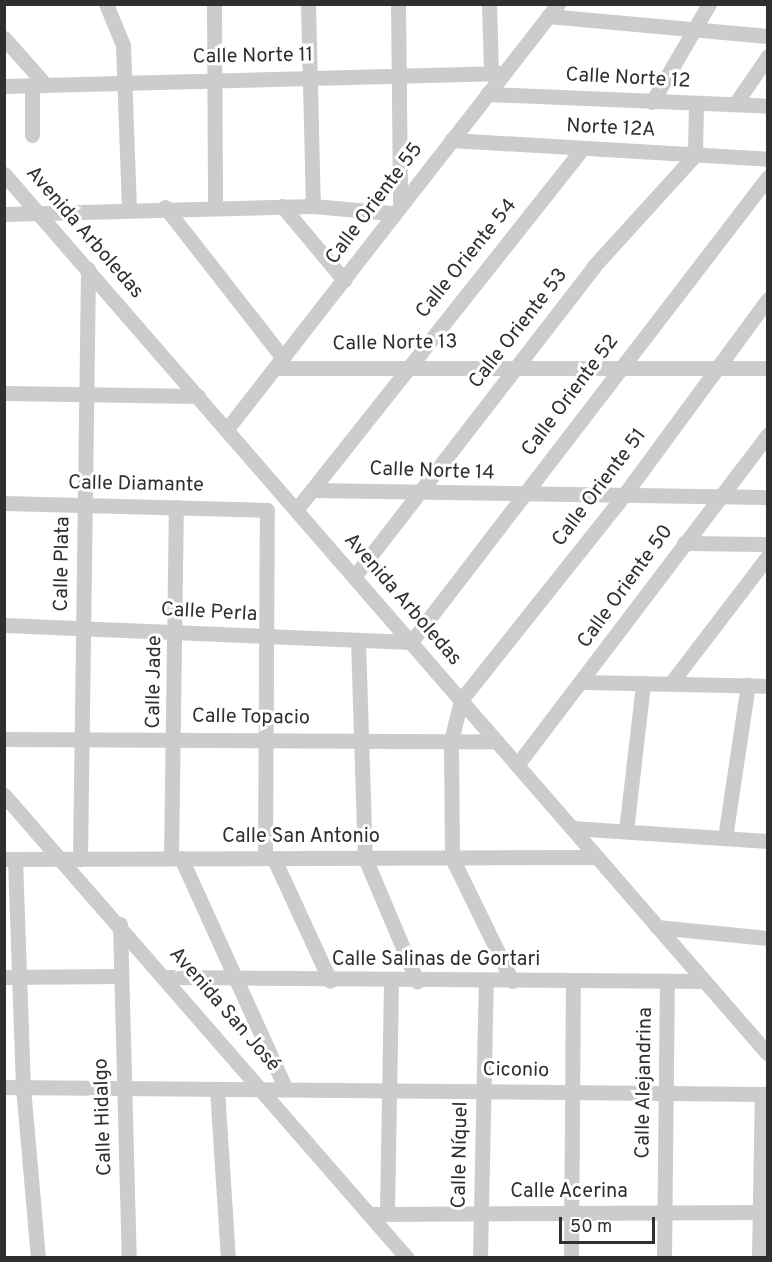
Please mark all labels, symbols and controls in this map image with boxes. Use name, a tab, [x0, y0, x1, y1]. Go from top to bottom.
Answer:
street label: Calle Norte 11	[193, 44, 313, 70]
street label: Calle Norte 12	[565, 64, 691, 94]
street label: Norte 12A	[566, 115, 656, 143]
street label: Calle Oriente 55	[321, 138, 429, 270]
street label: Avenida Arboledas	[20, 162, 148, 304]
street label: Calle Oriente 54	[411, 194, 523, 324]
street label: Calle Oriente 53	[465, 264, 573, 394]
street label: Calle Oriente 52	[517, 330, 625, 462]
street label: Calle Norte 13	[332, 331, 458, 357]
street label: Calle Oriente 51	[548, 424, 652, 552]
street label: Calle Norte 14	[369, 458, 495, 486]
street label: Calle Diamante	[68, 472, 204, 498]
street label: Calle Plata	[50, 516, 76, 612]
street label: Calle Oriente 50	[573, 521, 679, 653]
street label: Avenida Arboledas	[338, 529, 466, 671]
street label: Calle Perla	[160, 598, 258, 628]
street label: Calle Jade	[142, 635, 168, 729]
street label: Calle Topacio	[191, 705, 311, 731]
street label: Calle San Antonio	[222, 825, 380, 849]
street label: Avenida San José	[163, 943, 285, 1077]
street label: Calle Salinas de Gortari	[332, 948, 540, 972]
street label: Calle Alejandrina	[632, 1007, 658, 1159]
street label: Calle Hidalgo	[90, 1058, 118, 1176]
street label: Ciconio	[482, 1058, 550, 1084]
street label: Calle Níquel	[448, 1101, 474, 1209]
street label: Calle Acerina	[510, 1180, 628, 1204]
scale bar	[562, 1205, 658, 1243]
text: 50 m	[570, 1216, 612, 1239]

